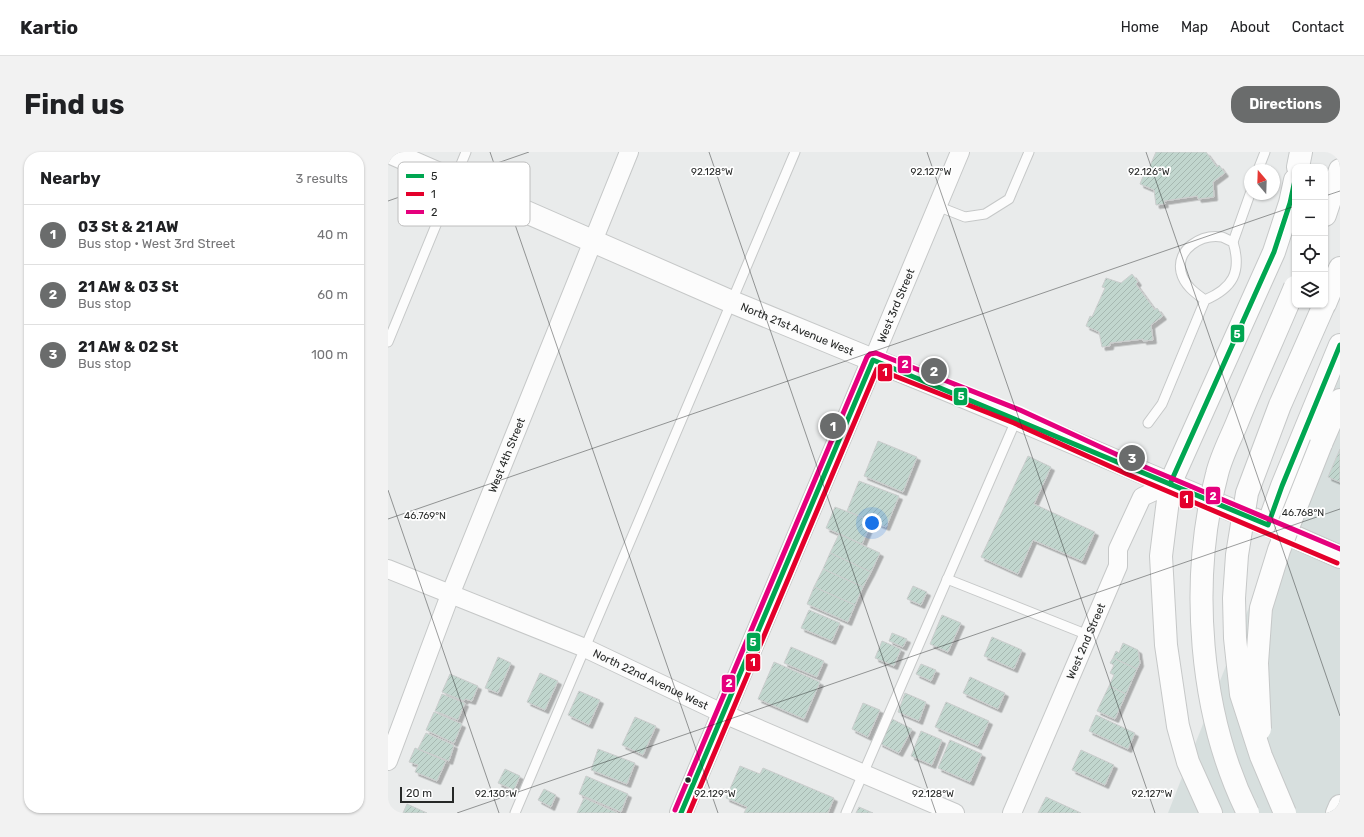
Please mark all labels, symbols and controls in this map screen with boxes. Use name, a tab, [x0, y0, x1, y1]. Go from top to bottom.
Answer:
text: Kartio	[20, 16, 78, 39]
text: Home	[1121, 19, 1159, 36]
text: Map	[1181, 19, 1208, 36]
text: About	[1230, 19, 1270, 36]
text: Contact	[1292, 19, 1344, 36]
button: Directions	[1231, 86, 1340, 123]
text: Find us	[24, 88, 124, 121]
legend	[398, 162, 530, 226]
north arrow	[1244, 164, 1280, 200]
map controls	[1292, 164, 1328, 308]
button: +	[1292, 164, 1328, 200]
text: 92.128°W	[691, 166, 733, 178]
text: 92.127°W	[911, 166, 951, 178]
text: 92.126°W	[1128, 166, 1170, 178]
text: Nearby	[40, 168, 101, 188]
text: 5	[431, 170, 438, 183]
text: 3 results	[296, 171, 348, 186]
text: 1	[431, 188, 436, 201]
button: −	[1292, 200, 1328, 236]
text: 2	[431, 206, 437, 219]
text: 03 St & 21 AW	[78, 218, 179, 236]
text: 1	[50, 227, 56, 242]
text: 40 m	[317, 227, 348, 242]
text: Bus stop · West 3rd Street	[78, 236, 235, 251]
button: locate	[1292, 236, 1328, 272]
street label: West 3rd Street	[874, 266, 917, 345]
button: layers	[1292, 272, 1328, 308]
text: 21 AW & 03 St	[78, 278, 178, 296]
text: 2	[49, 287, 57, 302]
text: 60 m	[317, 287, 348, 302]
text: Bus stop	[78, 296, 131, 311]
street label: North 21st Avenue West	[739, 300, 856, 358]
line badge: 5	[1230, 324, 1245, 343]
text: 5	[1233, 328, 1241, 341]
text: 21 AW & 02 St	[78, 338, 178, 356]
text: 3	[49, 347, 57, 362]
text: 100 m	[311, 347, 348, 362]
line badge: 2	[897, 355, 912, 374]
text: Bus stop	[78, 356, 131, 371]
pin: 2	[921, 356, 947, 386]
text: 2	[901, 358, 909, 371]
line badge: 1	[877, 363, 893, 382]
text: 1	[882, 366, 888, 379]
line badge: 5	[953, 387, 968, 406]
text: 5	[957, 390, 965, 403]
pin: 1	[820, 411, 846, 441]
street label: West 4th Street	[486, 415, 528, 495]
pin: 3	[1119, 443, 1145, 473]
line badge: 2	[1205, 486, 1221, 505]
line badge: 1	[1179, 490, 1194, 509]
text: 2	[1209, 490, 1217, 503]
text: 1	[1183, 493, 1189, 506]
text: 46.768°N	[1282, 507, 1324, 519]
text: 46.769°N	[404, 510, 446, 522]
your location	[862, 513, 882, 533]
street label: West 2nd Street	[1064, 600, 1108, 681]
line badge: 5	[746, 632, 761, 652]
text: 5	[749, 636, 757, 649]
street label: North 22nd Avenue West	[591, 646, 711, 712]
line badge: 1	[745, 653, 761, 672]
text: 1	[750, 656, 756, 669]
line badge: 2	[721, 674, 736, 693]
text: 2	[725, 677, 733, 690]
unlabelled marker	[683, 775, 693, 785]
scale bar	[400, 785, 454, 804]
text: 20 m	[406, 787, 432, 800]
text: 92.130°W	[475, 788, 517, 800]
text: 92.129°W	[694, 788, 736, 800]
text: 92.128°W	[912, 788, 954, 800]
text: 92.127°W	[1132, 788, 1172, 800]

